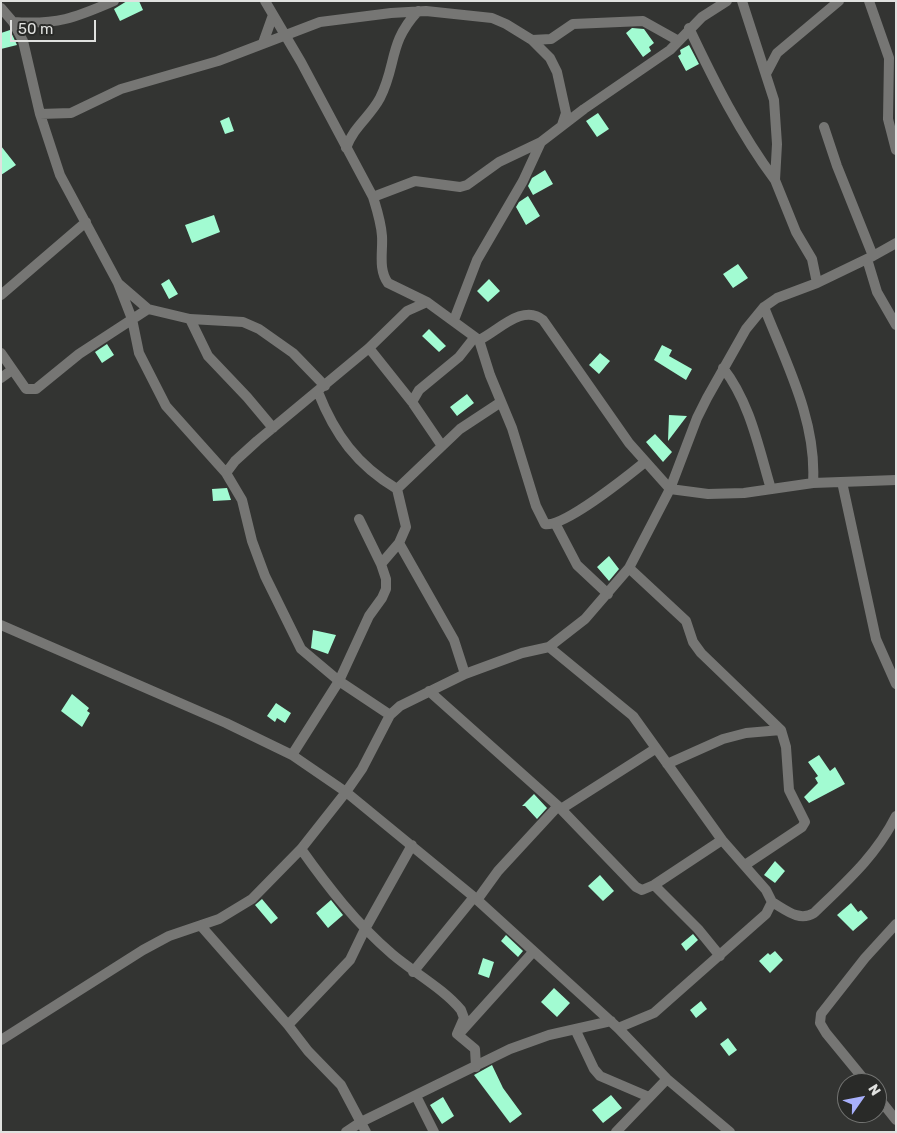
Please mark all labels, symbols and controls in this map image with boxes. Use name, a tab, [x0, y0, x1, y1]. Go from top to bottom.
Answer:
scale bar	[12, 10, 99, 42]
text: 50 m	[18, 20, 53, 38]
north arrow	[837, 1073, 887, 1123]
text: N	[864, 1081, 884, 1099]

